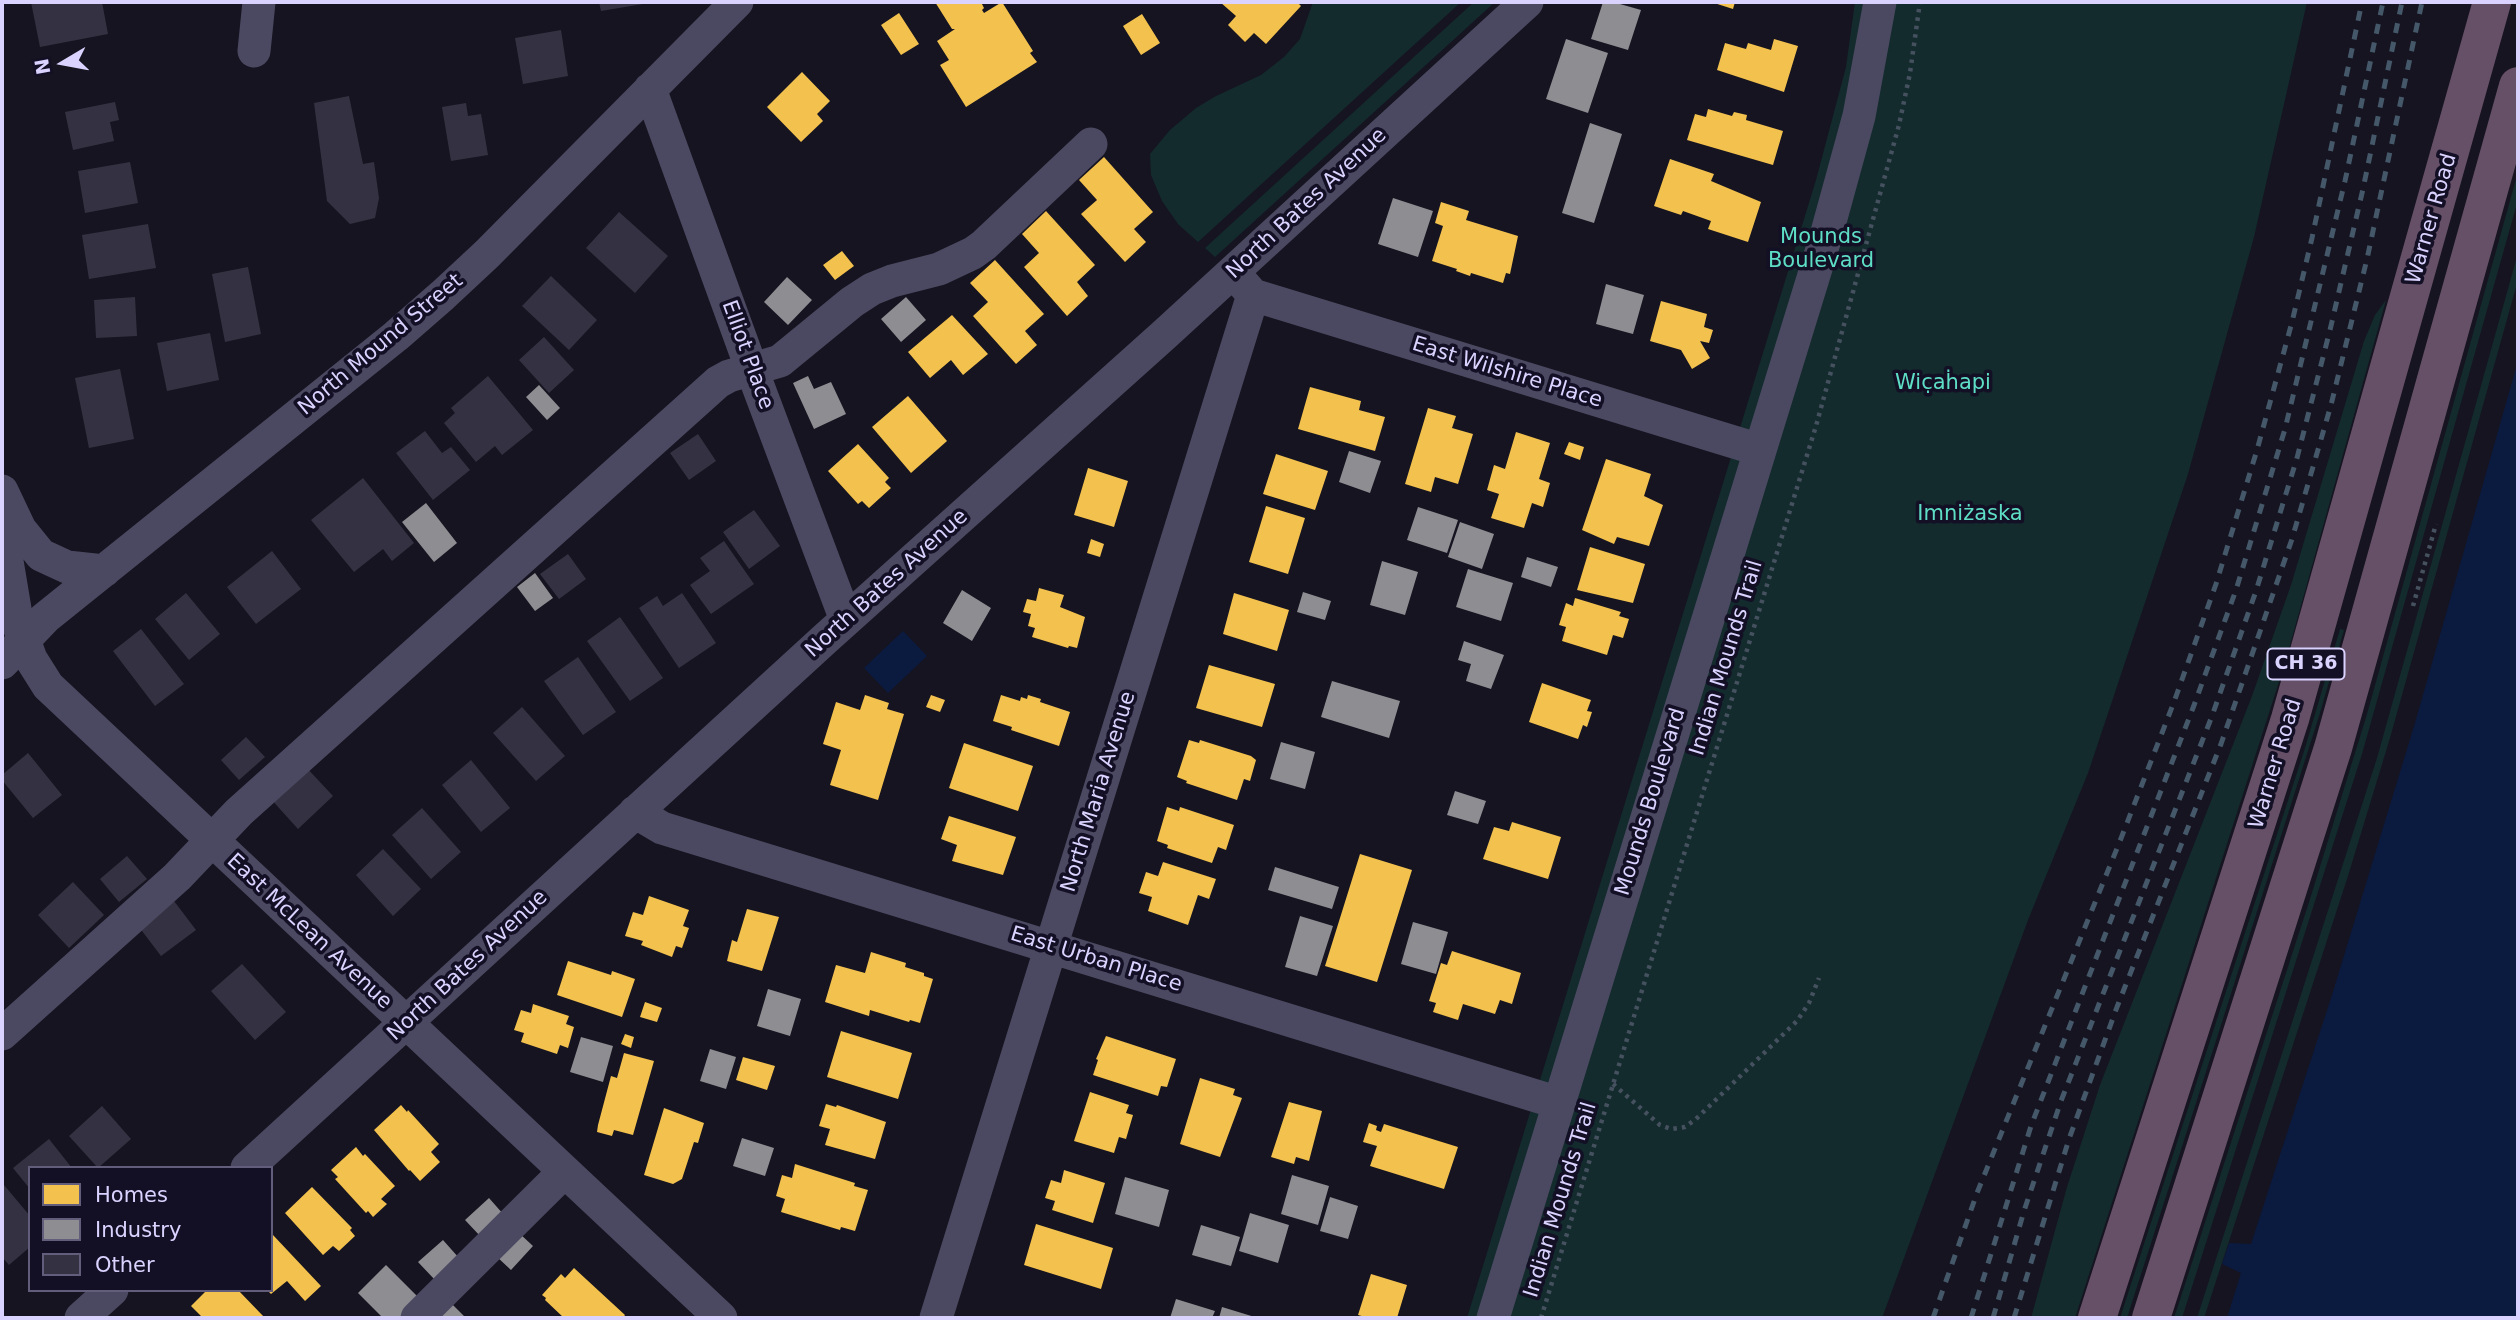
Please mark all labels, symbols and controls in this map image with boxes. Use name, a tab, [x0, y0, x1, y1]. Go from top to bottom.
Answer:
north arrow	[28, 28, 98, 98]
text: N	[30, 57, 55, 76]
street label: North Bates Avenue	[1222, 123, 1392, 285]
street label: Warner Road	[2401, 151, 2463, 287]
park label: Mounds Boulevard	[1768, 225, 1874, 275]
street label: North Mound Street	[294, 269, 468, 421]
street label: Elliot Place	[716, 297, 778, 413]
street label: East Wilshire Place	[1409, 332, 1605, 414]
park label: Wic̣aḣapi	[1895, 371, 1991, 397]
park label: Imniżaska	[1917, 502, 2023, 528]
street label: North Bates Avenue	[801, 505, 973, 663]
street label: Indian Mounds Trail	[1685, 557, 1769, 759]
road number: CH 36	[2268, 649, 2344, 680]
street label: North Maria Avenue	[1056, 689, 1142, 895]
street label: Warner Road	[2244, 696, 2308, 832]
street label: Mounds Boulevard	[1610, 705, 1692, 899]
street label: East McLean Avenue	[221, 849, 397, 1015]
street label: North Bates Avenue	[383, 885, 553, 1047]
street label: East Urban Place	[1007, 922, 1185, 998]
street label: Indian Mounds Trail	[1519, 1099, 1603, 1301]
legend	[28, 1166, 273, 1292]
text: Homes	[95, 1183, 168, 1207]
text: Industry	[95, 1218, 181, 1242]
text: Other	[95, 1253, 155, 1277]

